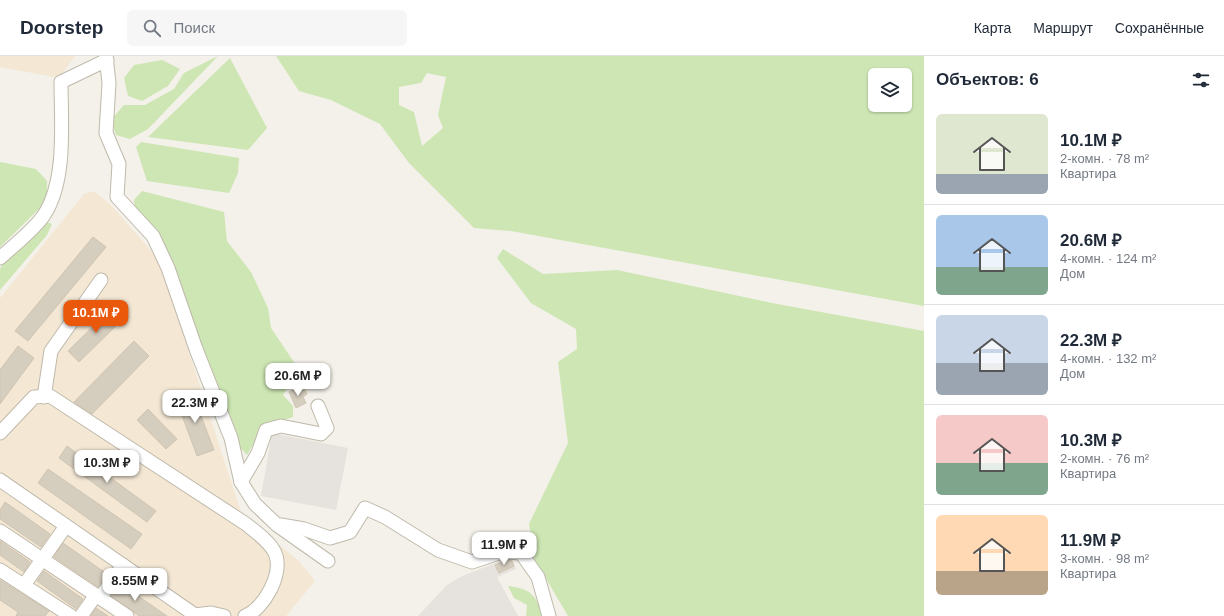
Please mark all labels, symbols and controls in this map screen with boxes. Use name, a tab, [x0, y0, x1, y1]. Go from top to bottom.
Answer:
search box	[127, 10, 407, 46]
text: Doorstep	[20, 17, 103, 38]
icon: search	[141, 17, 163, 39]
text: Поиск	[173, 19, 215, 36]
text: Карта	[974, 20, 1011, 36]
text: Маршрут	[1033, 20, 1093, 36]
text: Сохранённые	[1115, 20, 1204, 36]
map controls	[868, 68, 912, 112]
button: layers	[868, 68, 912, 112]
icon: filters	[1190, 69, 1212, 91]
text: Объектов: 6	[936, 70, 1039, 89]
icon: home	[968, 130, 1016, 178]
text: 10.1M ₽	[1060, 131, 1122, 150]
text: 2-комн. · 78 m²	[1060, 151, 1149, 166]
text: Квартира	[1060, 166, 1116, 181]
icon: home	[968, 231, 1016, 279]
text: 20.6M ₽	[1060, 231, 1122, 250]
text: 4-комн. · 124 m²	[1060, 251, 1156, 266]
text: Дом	[1060, 266, 1085, 281]
pin: 10.1M ₽	[59, 300, 133, 334]
text: 10.1M ₽	[72, 305, 120, 320]
icon: home	[968, 331, 1016, 379]
text: 22.3M ₽	[1060, 331, 1122, 350]
text: 4-комн. · 132 m²	[1060, 351, 1156, 366]
pin: 20.6M ₽	[261, 363, 335, 397]
text: Дом	[1060, 366, 1085, 381]
text: 20.6M ₽	[274, 368, 322, 383]
pin: 22.3M ₽	[158, 390, 232, 424]
text: 22.3M ₽	[171, 395, 219, 410]
icon: home	[968, 431, 1016, 479]
text: 10.3M ₽	[1060, 431, 1122, 450]
pin: 10.3M ₽	[70, 450, 144, 484]
text: 2-комн. · 76 m²	[1060, 451, 1149, 466]
text: 10.3M ₽	[83, 455, 131, 470]
text: Квартира	[1060, 466, 1116, 481]
icon: home	[968, 531, 1016, 579]
text: 11.9M ₽	[1060, 531, 1121, 550]
pin: 11.9M ₽	[467, 532, 541, 566]
text: 11.9M ₽	[481, 537, 527, 552]
text: 3-комн. · 98 m²	[1060, 551, 1149, 566]
text: Квартира	[1060, 566, 1116, 581]
pin: 8.55M ₽	[98, 568, 172, 602]
text: 8.55M ₽	[111, 573, 159, 588]

